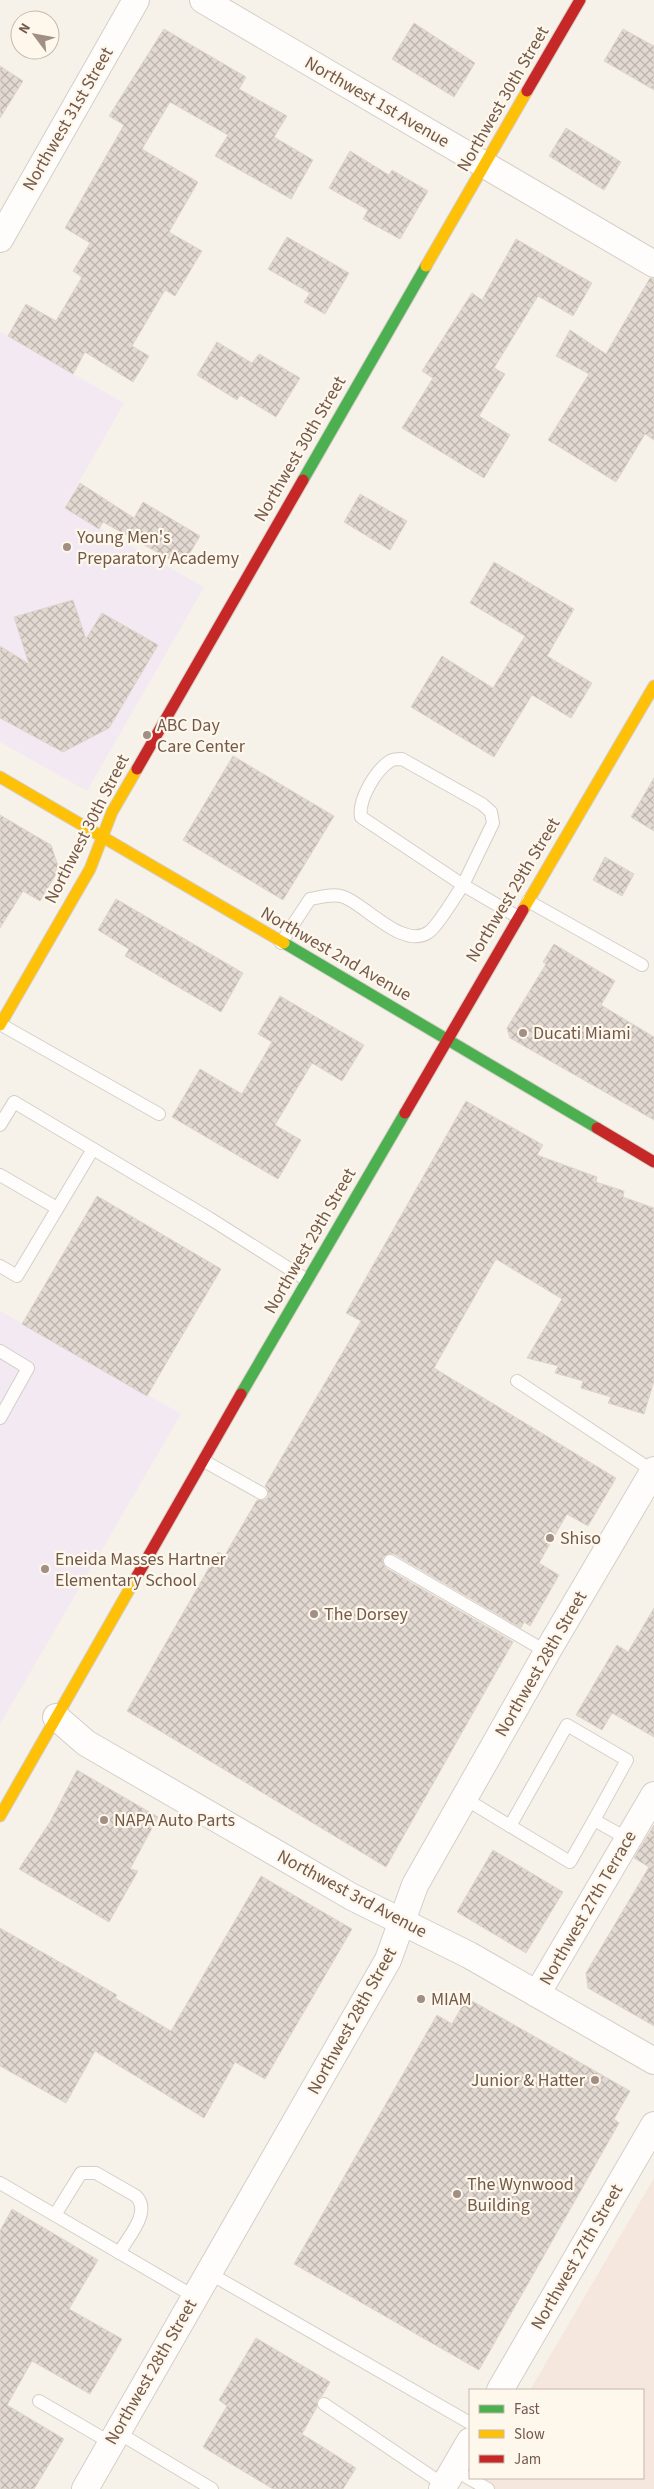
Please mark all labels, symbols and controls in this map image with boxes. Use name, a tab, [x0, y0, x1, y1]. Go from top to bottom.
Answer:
north arrow	[10, 10, 60, 60]
text: N	[14, 19, 36, 38]
street label: Northwest 30th Street	[451, 21, 555, 177]
street label: Northwest 31st Street	[17, 43, 119, 195]
street label: Northwest 1st Avenue	[300, 50, 454, 154]
street label: Northwest 30th Street	[248, 371, 352, 527]
place label: Young Men's Preparatory Academy	[76, 525, 240, 571]
marker: Young Men's Preparatory Academy	[61, 541, 73, 553]
place label: ABC Day Care Center	[157, 713, 246, 759]
marker: ABC Day Care Center	[141, 729, 153, 741]
street label: Northwest 30th Street	[38, 750, 136, 908]
street label: Northwest 29th Street	[460, 813, 566, 967]
street label: Northwest 2nd Avenue	[256, 901, 416, 1007]
place label: Ducati Miami	[533, 1021, 631, 1046]
marker: Ducati Miami	[517, 1027, 529, 1039]
street label: Northwest 29th Street	[258, 1163, 362, 1319]
place label: Shiso	[560, 1526, 601, 1551]
marker: Shiso	[544, 1532, 556, 1544]
place label: Eneida Masses Hartner Elementary School	[55, 1547, 227, 1593]
marker: Eneida Masses Hartner Elementary School	[39, 1563, 51, 1575]
street label: Northwest 28th Street	[489, 1586, 593, 1742]
place label: The Dorsey	[324, 1602, 409, 1627]
marker: The Dorsey	[308, 1608, 320, 1620]
place label: NAPA Auto Parts	[114, 1808, 235, 1833]
marker: NAPA Auto Parts	[98, 1814, 110, 1826]
street label: Northwest 27th Terrace	[533, 1826, 643, 1990]
street label: Northwest 3rd Avenue	[273, 1844, 431, 1944]
street label: Northwest 28th Street	[301, 1943, 403, 2099]
place label: MIAM	[431, 1987, 472, 2012]
marker: MIAM	[415, 1993, 427, 2005]
place label: Junior & Hatter	[471, 2068, 586, 2093]
marker: Junior & Hatter	[589, 2074, 601, 2086]
place label: The Wynwood Building	[467, 2172, 574, 2218]
street label: Northwest 27th Street	[525, 2179, 629, 2335]
marker: The Wynwood Building	[451, 2188, 463, 2200]
street label: Northwest 28th Street	[99, 2294, 203, 2450]
legend	[469, 2389, 644, 2479]
text: Fast	[514, 2399, 540, 2420]
text: Slow	[514, 2424, 545, 2445]
text: Jam	[514, 2449, 541, 2470]

